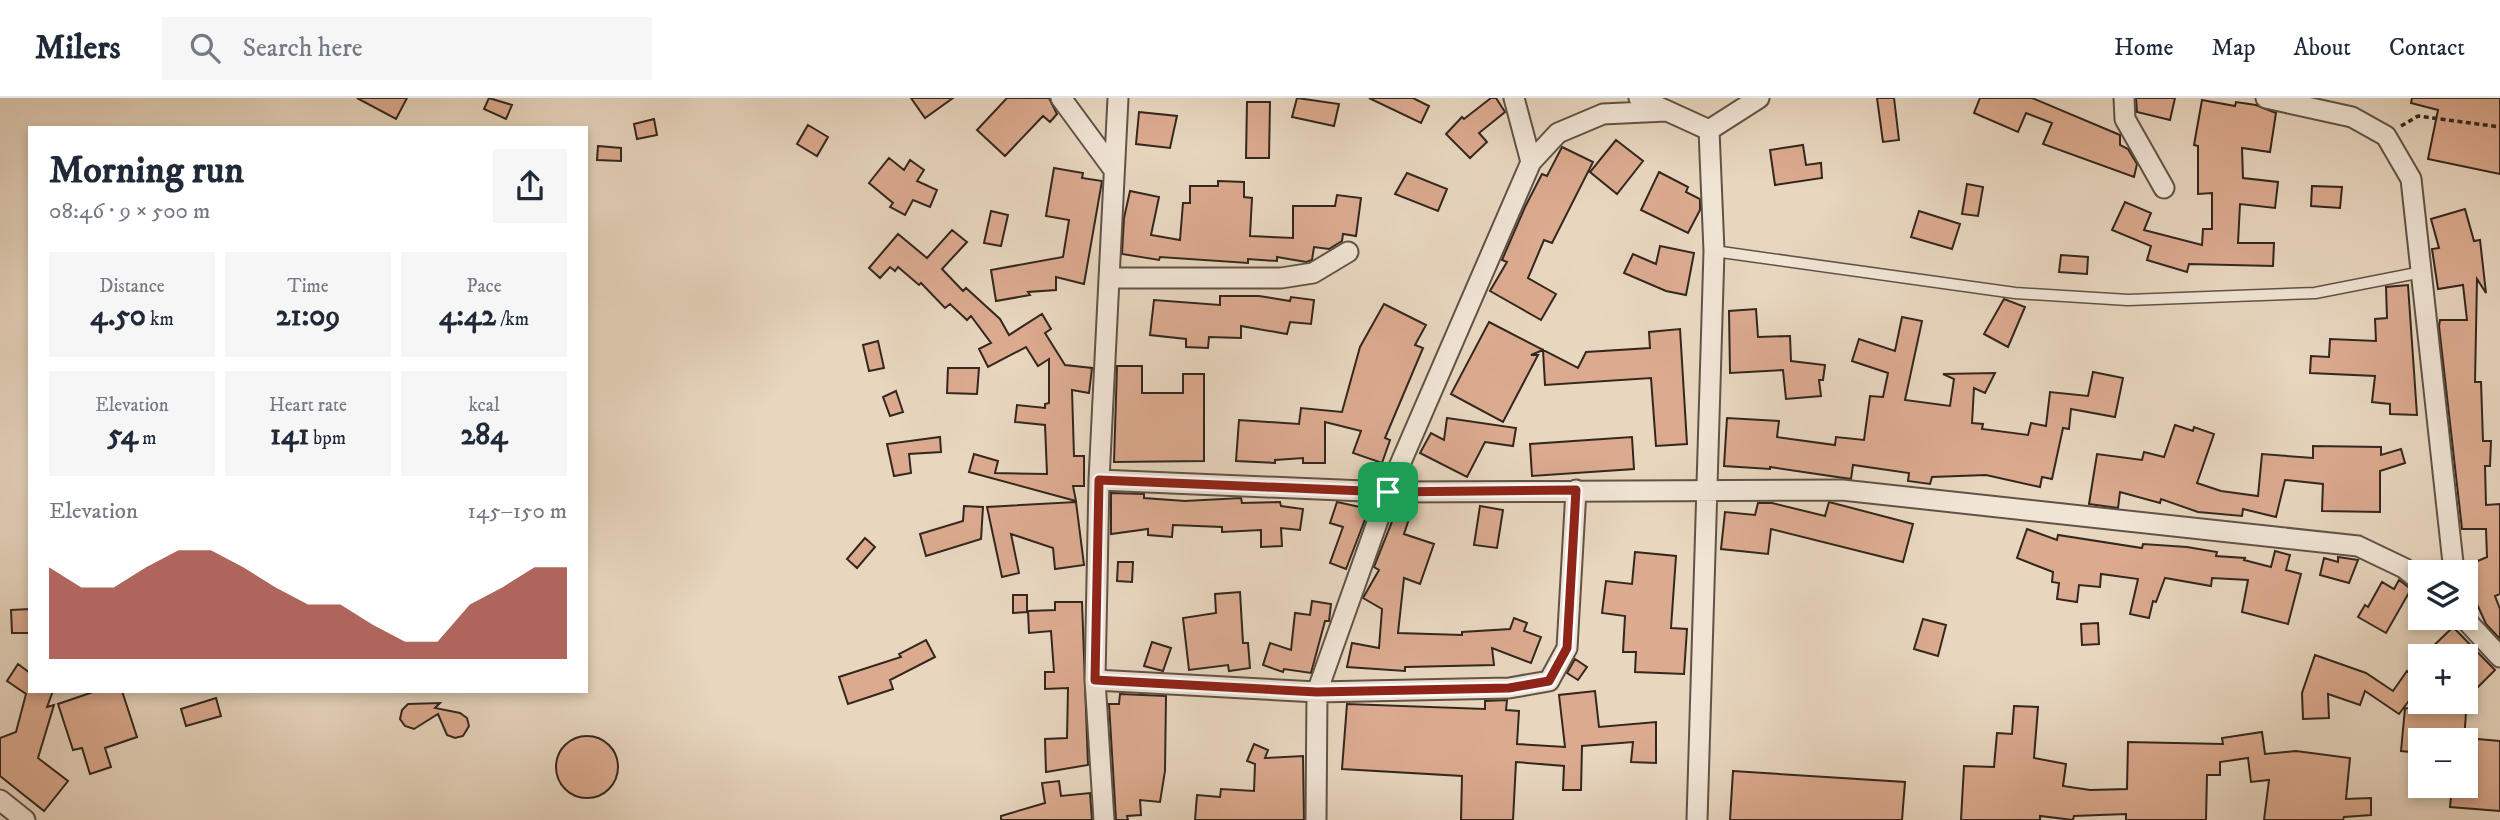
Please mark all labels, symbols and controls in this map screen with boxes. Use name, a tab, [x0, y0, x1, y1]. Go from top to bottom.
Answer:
search box	[162, 17, 652, 80]
text: Milers	[35, 28, 120, 69]
icon: search	[186, 29, 224, 67]
text: Search here	[242, 32, 363, 65]
text: Home	[2114, 33, 2173, 63]
text: Map	[2211, 33, 2256, 63]
text: About	[2294, 33, 2351, 63]
text: Contact	[2389, 33, 2465, 63]
text: Morning run	[49, 147, 244, 195]
button: share	[493, 149, 567, 223]
text: 08:46 · 9 × 500 m	[49, 197, 210, 226]
text: Distance	[99, 275, 165, 298]
text: Time	[287, 275, 329, 298]
text: Pace	[466, 275, 502, 298]
text: 4.50	[90, 298, 146, 335]
text: 21:09	[276, 298, 340, 335]
text: 4:42	[439, 298, 496, 335]
text: km	[146, 308, 174, 331]
text: /km	[496, 308, 529, 331]
text: Elevation	[95, 394, 169, 417]
text: Heart rate	[269, 394, 347, 417]
text: kcal	[468, 394, 500, 417]
text: 54	[108, 417, 138, 454]
text: 141	[270, 417, 309, 454]
text: 284	[460, 417, 508, 454]
text: m	[138, 427, 156, 450]
text: bpm	[309, 427, 346, 450]
pin	[1358, 462, 1418, 522]
icon: arrive	[1369, 473, 1407, 511]
text: Elevation	[49, 497, 138, 526]
text: 145–150 m	[468, 497, 567, 526]
map controls	[2408, 560, 2478, 798]
button: layers	[2408, 560, 2478, 630]
button: +	[2408, 644, 2478, 714]
button: −	[2408, 728, 2478, 798]

